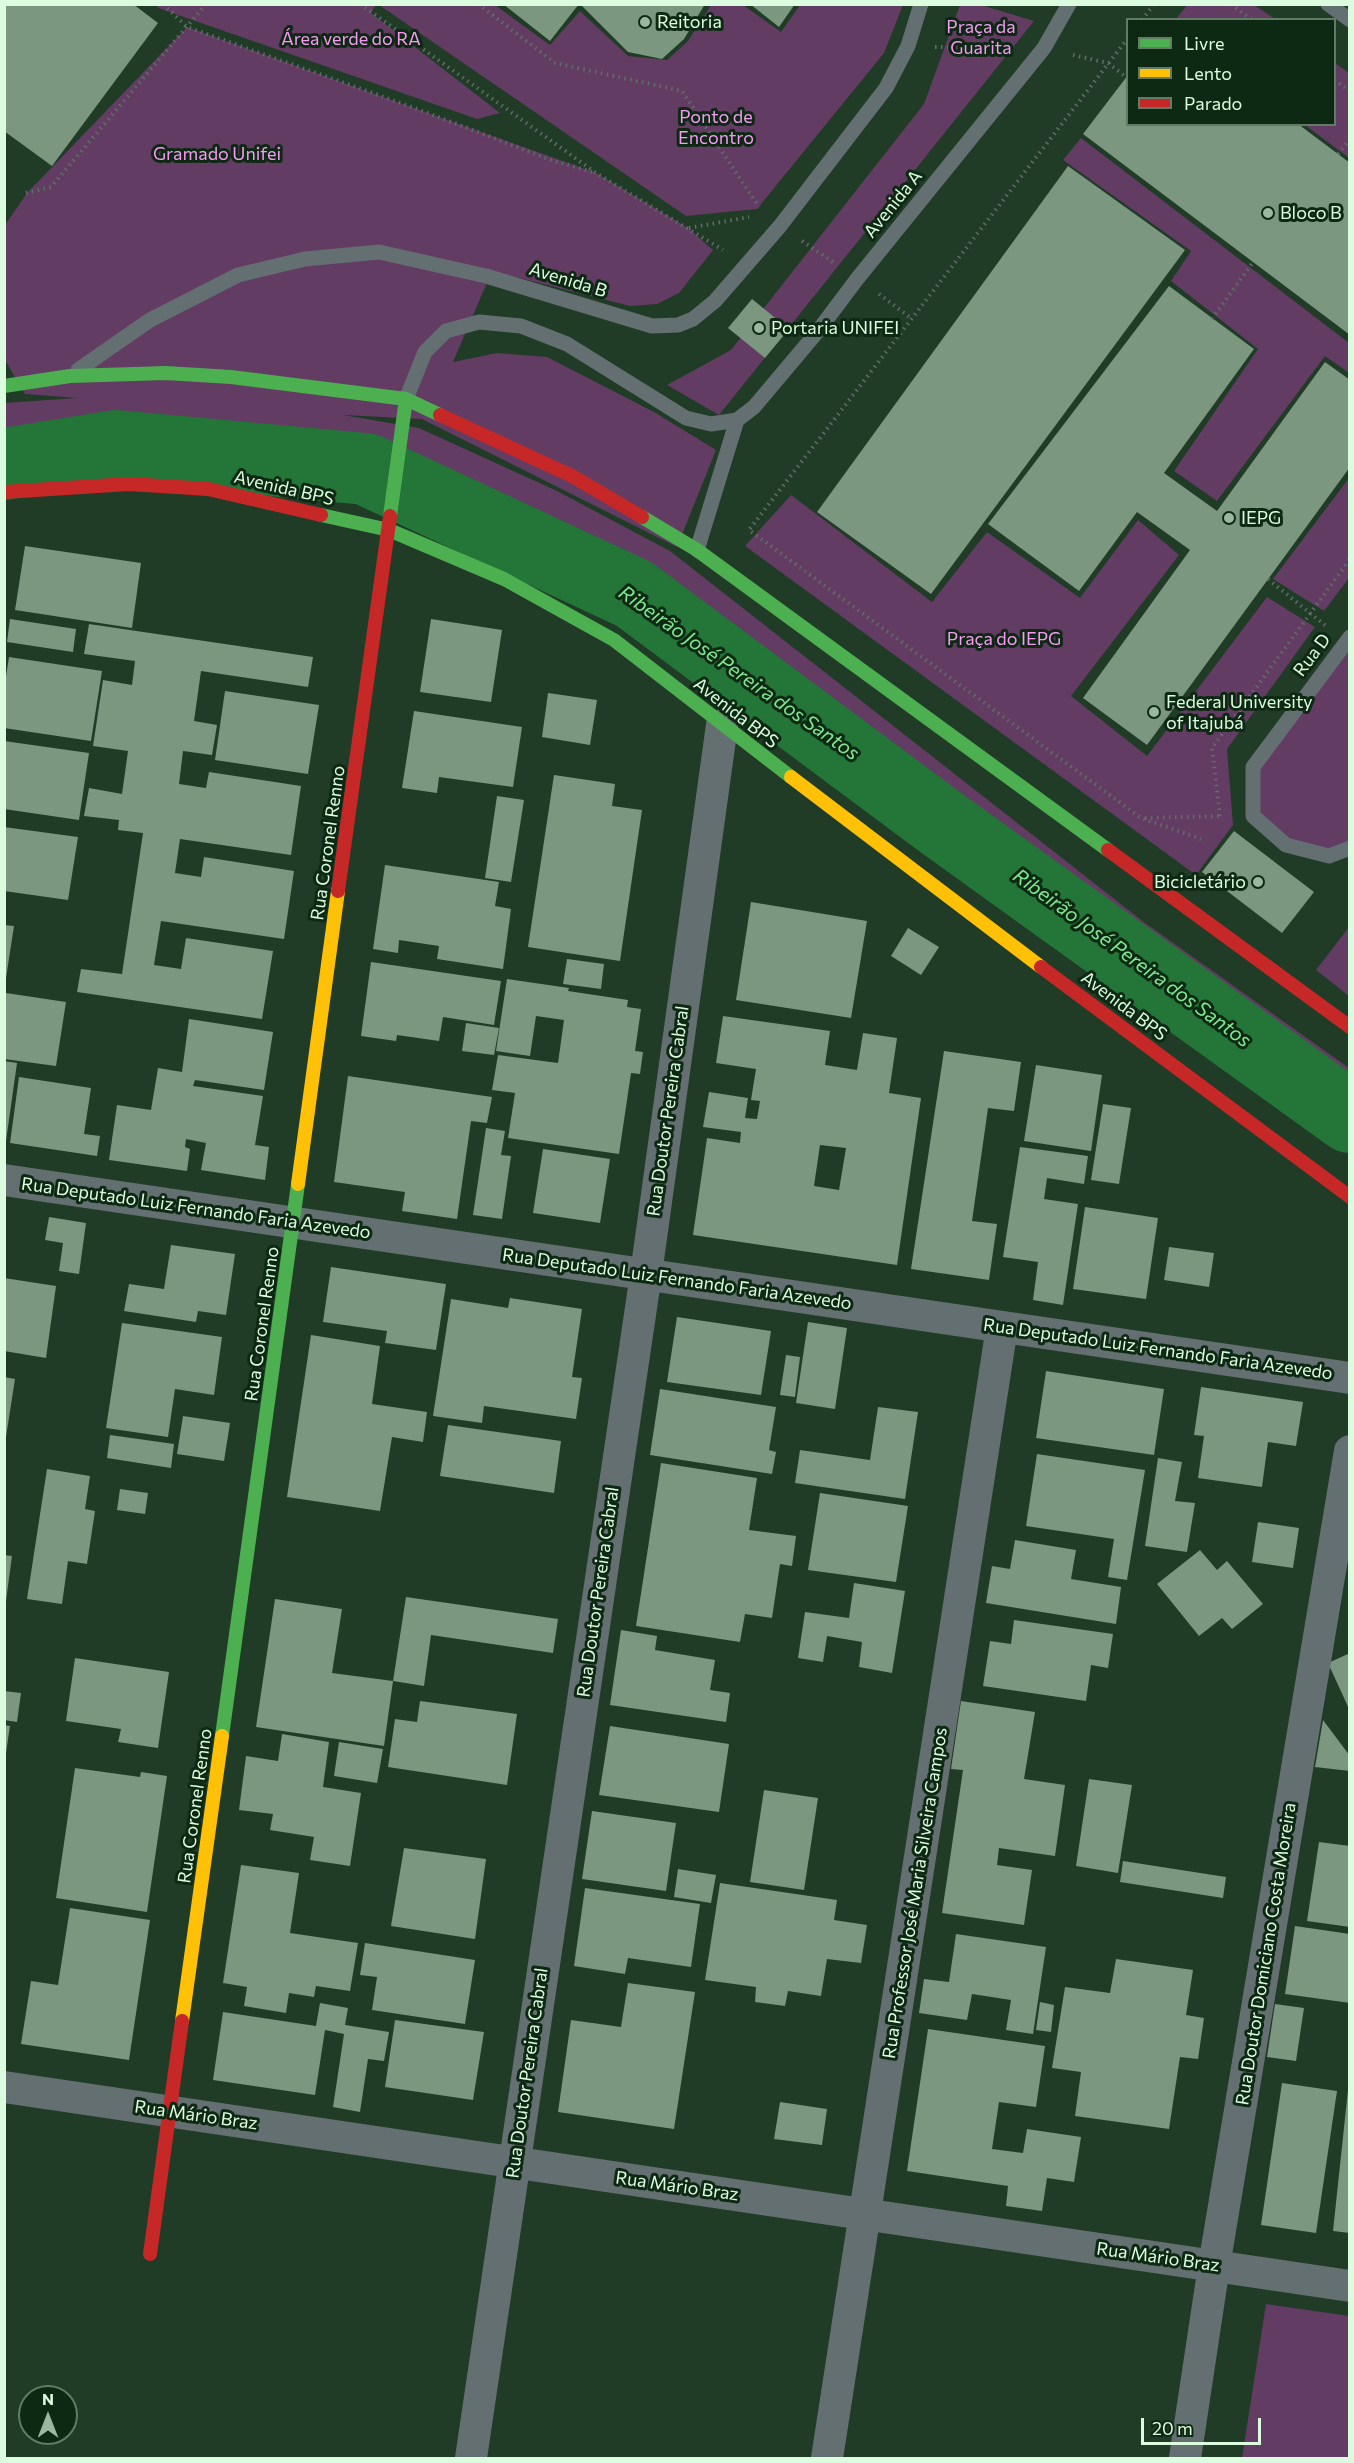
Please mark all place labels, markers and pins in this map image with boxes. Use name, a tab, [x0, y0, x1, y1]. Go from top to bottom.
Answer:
place label: Reitoria	[657, 11, 722, 33]
marker: Reitoria	[638, 15, 652, 29]
place label: Bloco B	[1280, 202, 1342, 224]
marker: Bloco B	[1261, 206, 1275, 220]
place label: Portaria UNIFEI	[771, 317, 899, 339]
marker: Portaria UNIFEI	[752, 321, 766, 335]
place label: IEPG	[1241, 507, 1281, 529]
marker: IEPG	[1222, 511, 1236, 525]
place label: Federal University of Itajubá	[1166, 691, 1313, 734]
marker: Federal University of Itajubá	[1147, 705, 1161, 719]
place label: Bicicletário	[1154, 871, 1246, 893]
marker: Bicicletário	[1251, 875, 1265, 889]

